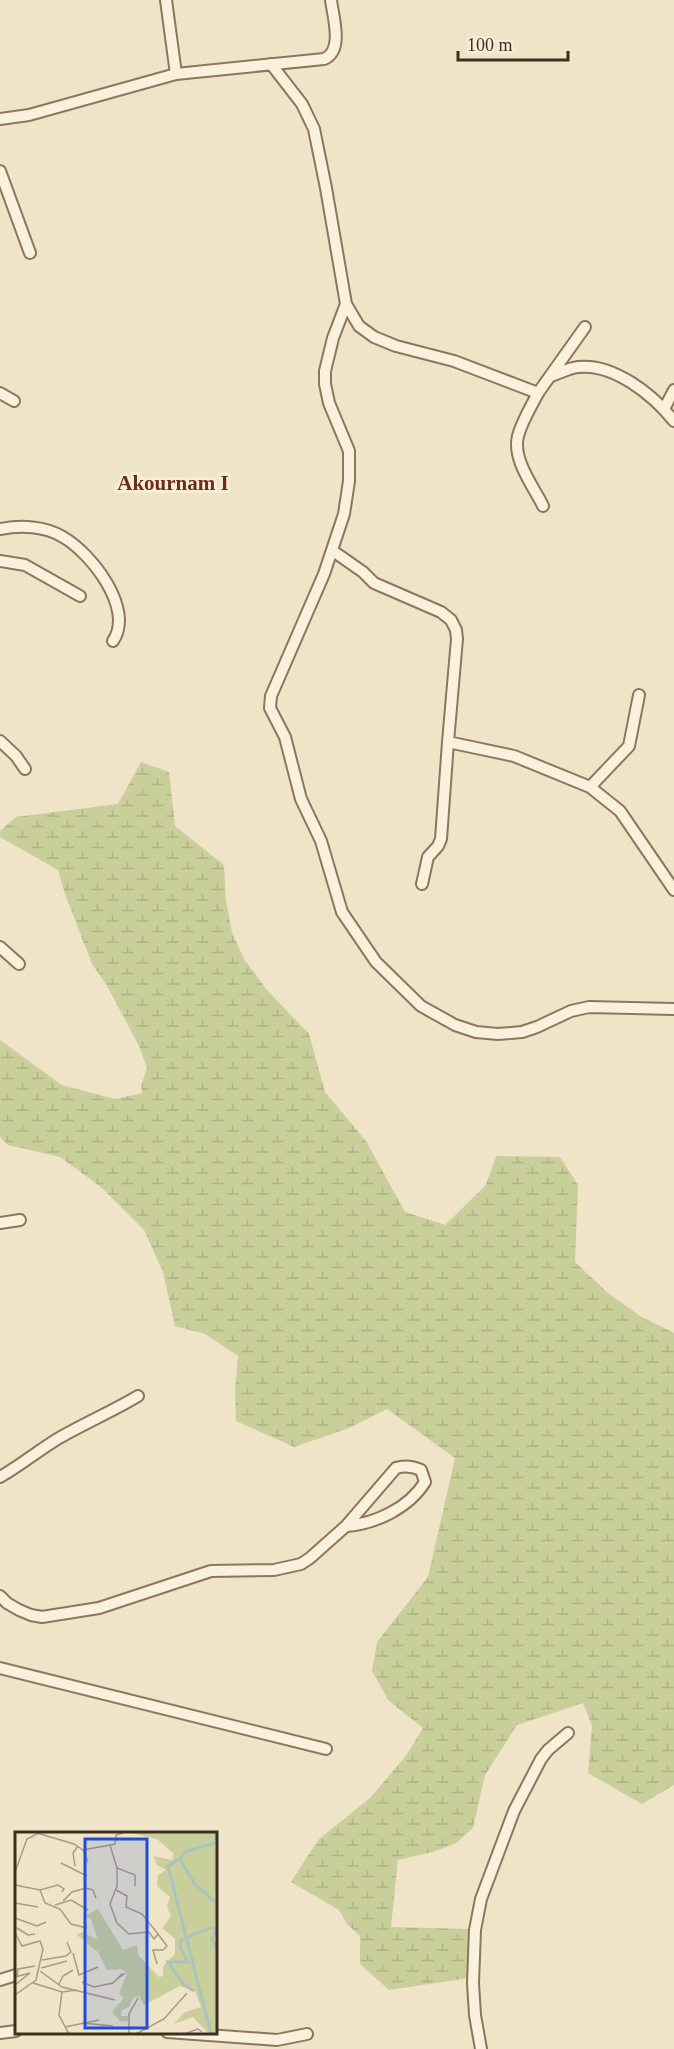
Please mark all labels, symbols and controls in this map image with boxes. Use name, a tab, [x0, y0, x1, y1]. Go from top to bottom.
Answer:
scale bar	[458, 24, 568, 62]
text: 100 m	[467, 35, 513, 55]
district label: Akournam I	[117, 471, 229, 495]
inset map	[15, 1832, 218, 2034]

